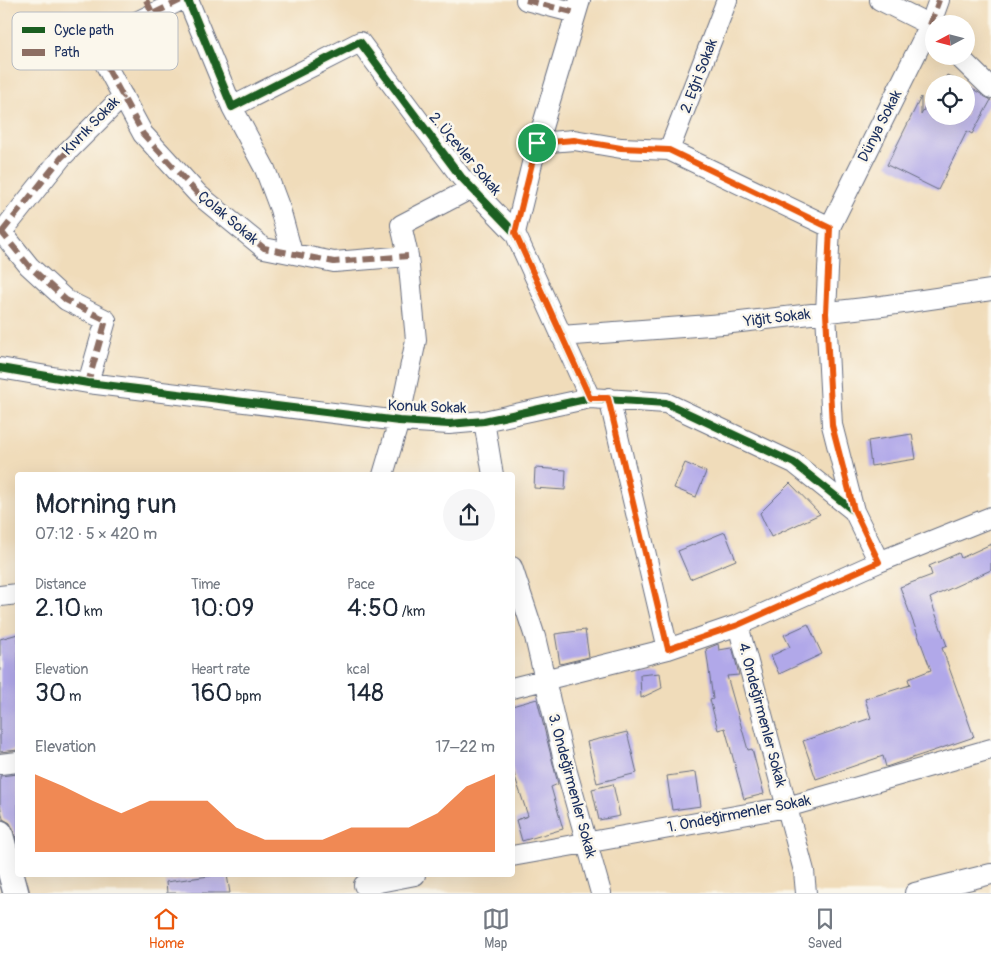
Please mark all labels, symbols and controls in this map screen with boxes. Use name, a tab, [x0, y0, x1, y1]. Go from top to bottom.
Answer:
legend	[12, 12, 178, 70]
north arrow	[925, 15, 975, 65]
map controls	[925, 15, 975, 125]
text: Cycle path	[54, 22, 114, 39]
street label: 2. Eğri Sokak	[676, 35, 722, 116]
text: Path	[54, 44, 79, 61]
button: locate	[925, 75, 975, 125]
street label: Dünya Sokak	[854, 86, 907, 165]
street label: Kıvrık Sokak	[58, 92, 124, 160]
street label: 2. Üçevler Sokak	[425, 108, 506, 200]
pin	[516, 122, 558, 164]
icon: arrive	[523, 129, 551, 157]
street label: Çolak Sokak	[194, 187, 263, 249]
street label: Yiğit Sokak	[742, 304, 812, 332]
street label: Konuk Sokak	[387, 396, 467, 418]
text: Morning run	[35, 487, 177, 522]
button: share	[443, 489, 495, 541]
text: 07:12 · 5 × 420 m	[35, 524, 157, 544]
text: Distance	[35, 576, 86, 593]
text: Time	[191, 576, 220, 593]
text: Pace	[347, 576, 375, 593]
text: 2.10	[35, 593, 81, 624]
text: 10:09	[191, 593, 254, 624]
text: 4:50	[347, 593, 399, 624]
text: km	[81, 603, 103, 620]
text: /km	[399, 603, 425, 620]
street label: 4. Ondeğirmenler Sokak	[734, 641, 791, 790]
text: Elevation	[35, 661, 88, 678]
text: Heart rate	[191, 661, 250, 678]
text: kcal	[347, 661, 370, 678]
text: 30	[35, 678, 66, 709]
text: 160	[191, 678, 232, 709]
text: 148	[347, 678, 384, 709]
text: m	[66, 688, 82, 705]
text: bpm	[232, 688, 261, 705]
street label: 3. Ondeğirmenler Sokak	[544, 712, 601, 861]
text: Elevation	[35, 737, 96, 757]
text: 17–22 m	[435, 737, 495, 757]
street label: 1. Ondeğirmenler Sokak	[666, 791, 813, 837]
tab: Home	[149, 905, 184, 952]
tab: Map	[482, 905, 510, 952]
tab: Saved	[807, 905, 842, 952]

